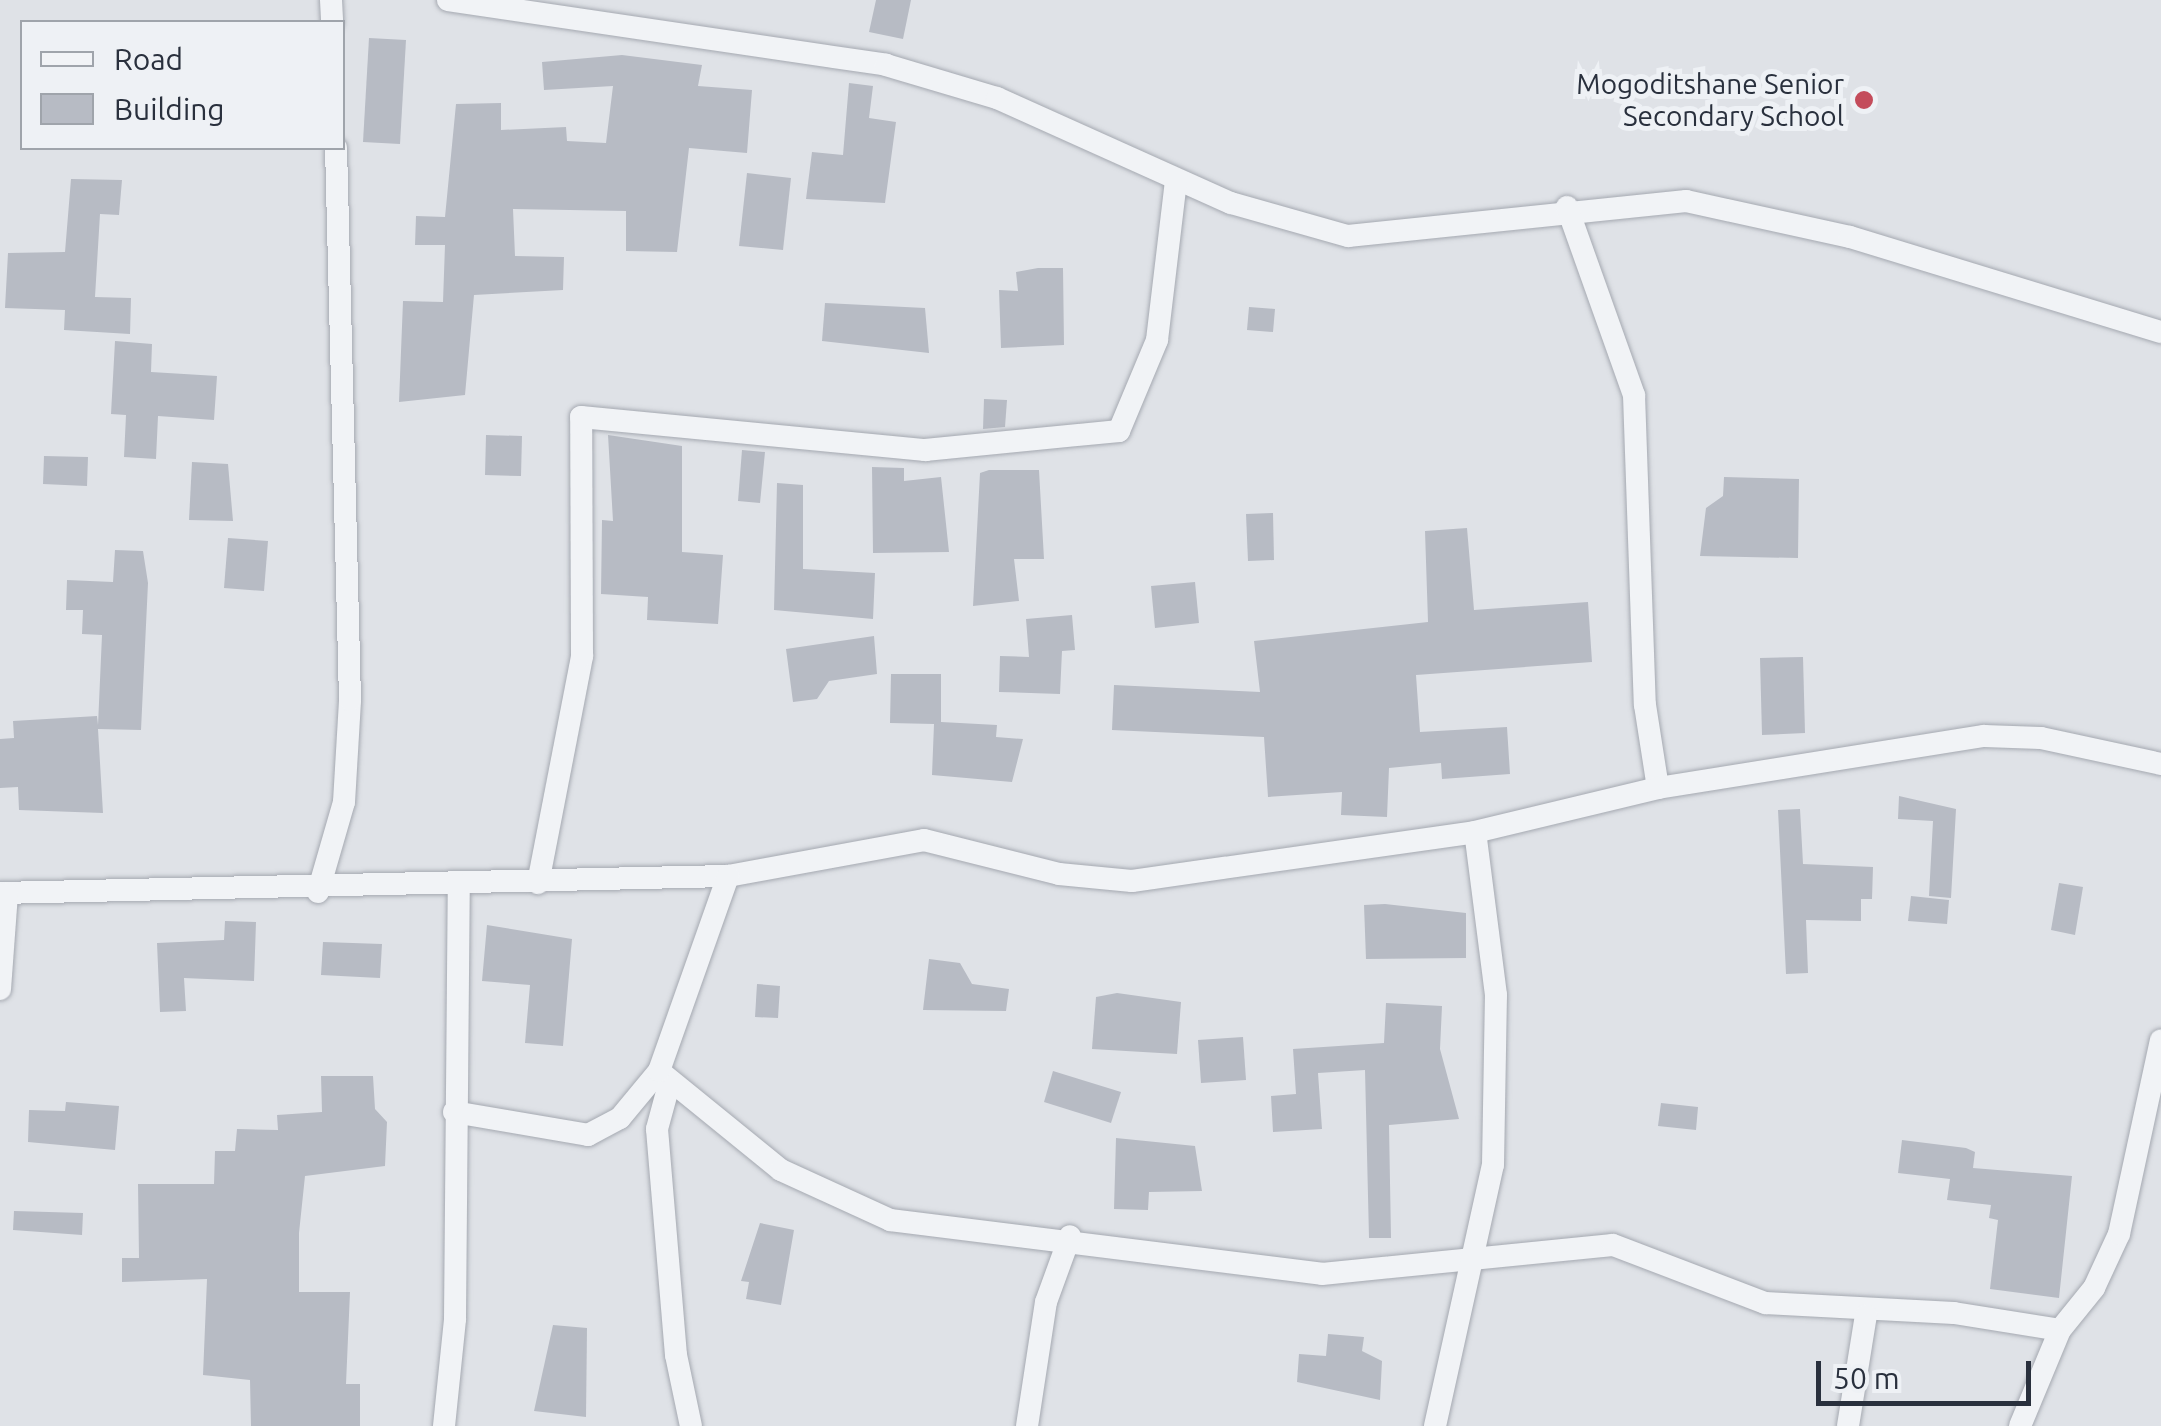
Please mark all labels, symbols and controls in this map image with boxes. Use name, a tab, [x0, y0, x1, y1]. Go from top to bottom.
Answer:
legend	[20, 20, 345, 150]
text: Road	[114, 42, 183, 76]
place label: Mogoditshane Senior Secondary School	[1576, 67, 1844, 133]
marker: Mogoditshane Senior Secondary School	[1853, 89, 1875, 111]
text: Building	[114, 92, 225, 126]
scale bar	[1821, 1341, 2036, 1403]
text: 50 m	[1833, 1361, 1900, 1395]

